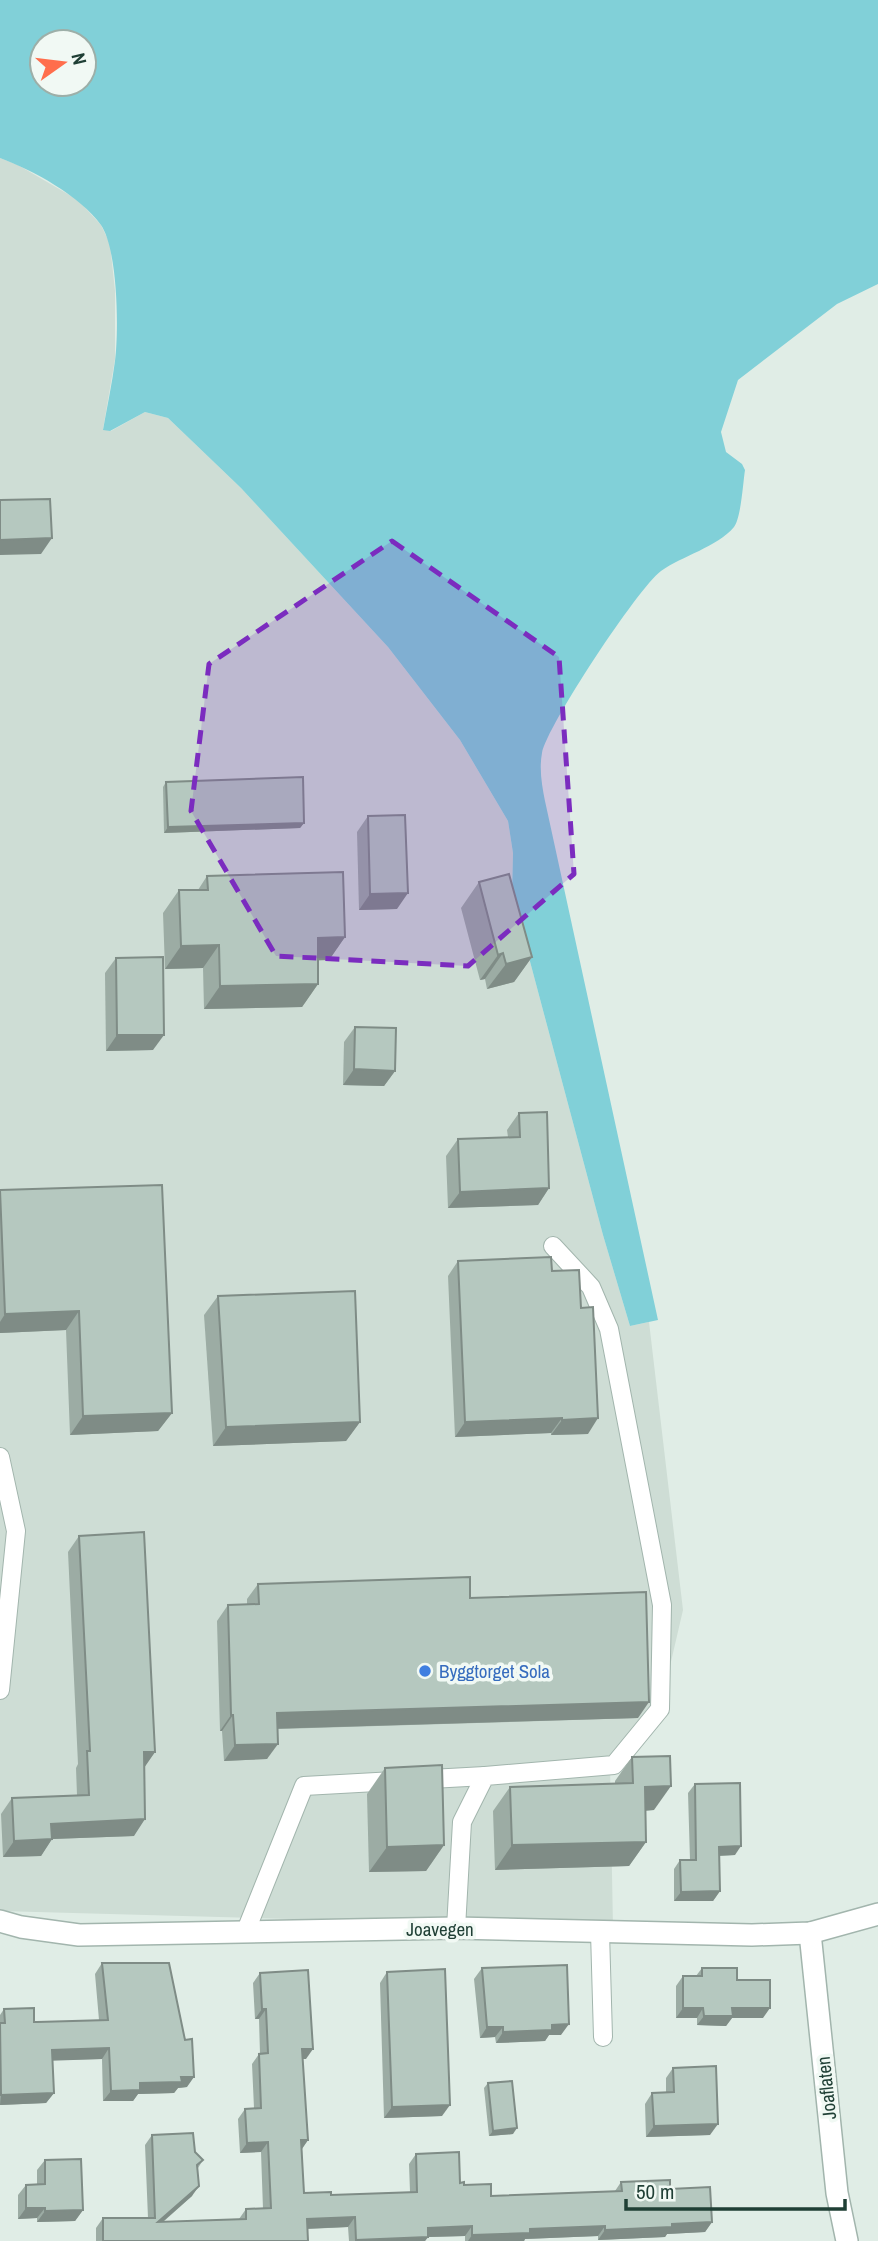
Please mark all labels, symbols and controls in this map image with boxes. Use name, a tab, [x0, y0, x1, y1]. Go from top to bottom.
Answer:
north arrow	[28, 28, 98, 98]
text: N	[66, 50, 93, 67]
place label: Byggtorget Sola	[439, 1658, 550, 1684]
marker: Byggtorget Sola	[417, 1663, 433, 1679]
street label: Joavegen	[406, 1916, 474, 1942]
street label: Joaflaten	[810, 2055, 842, 2121]
scale bar	[626, 2168, 845, 2212]
text: 50 m	[636, 2177, 674, 2206]

